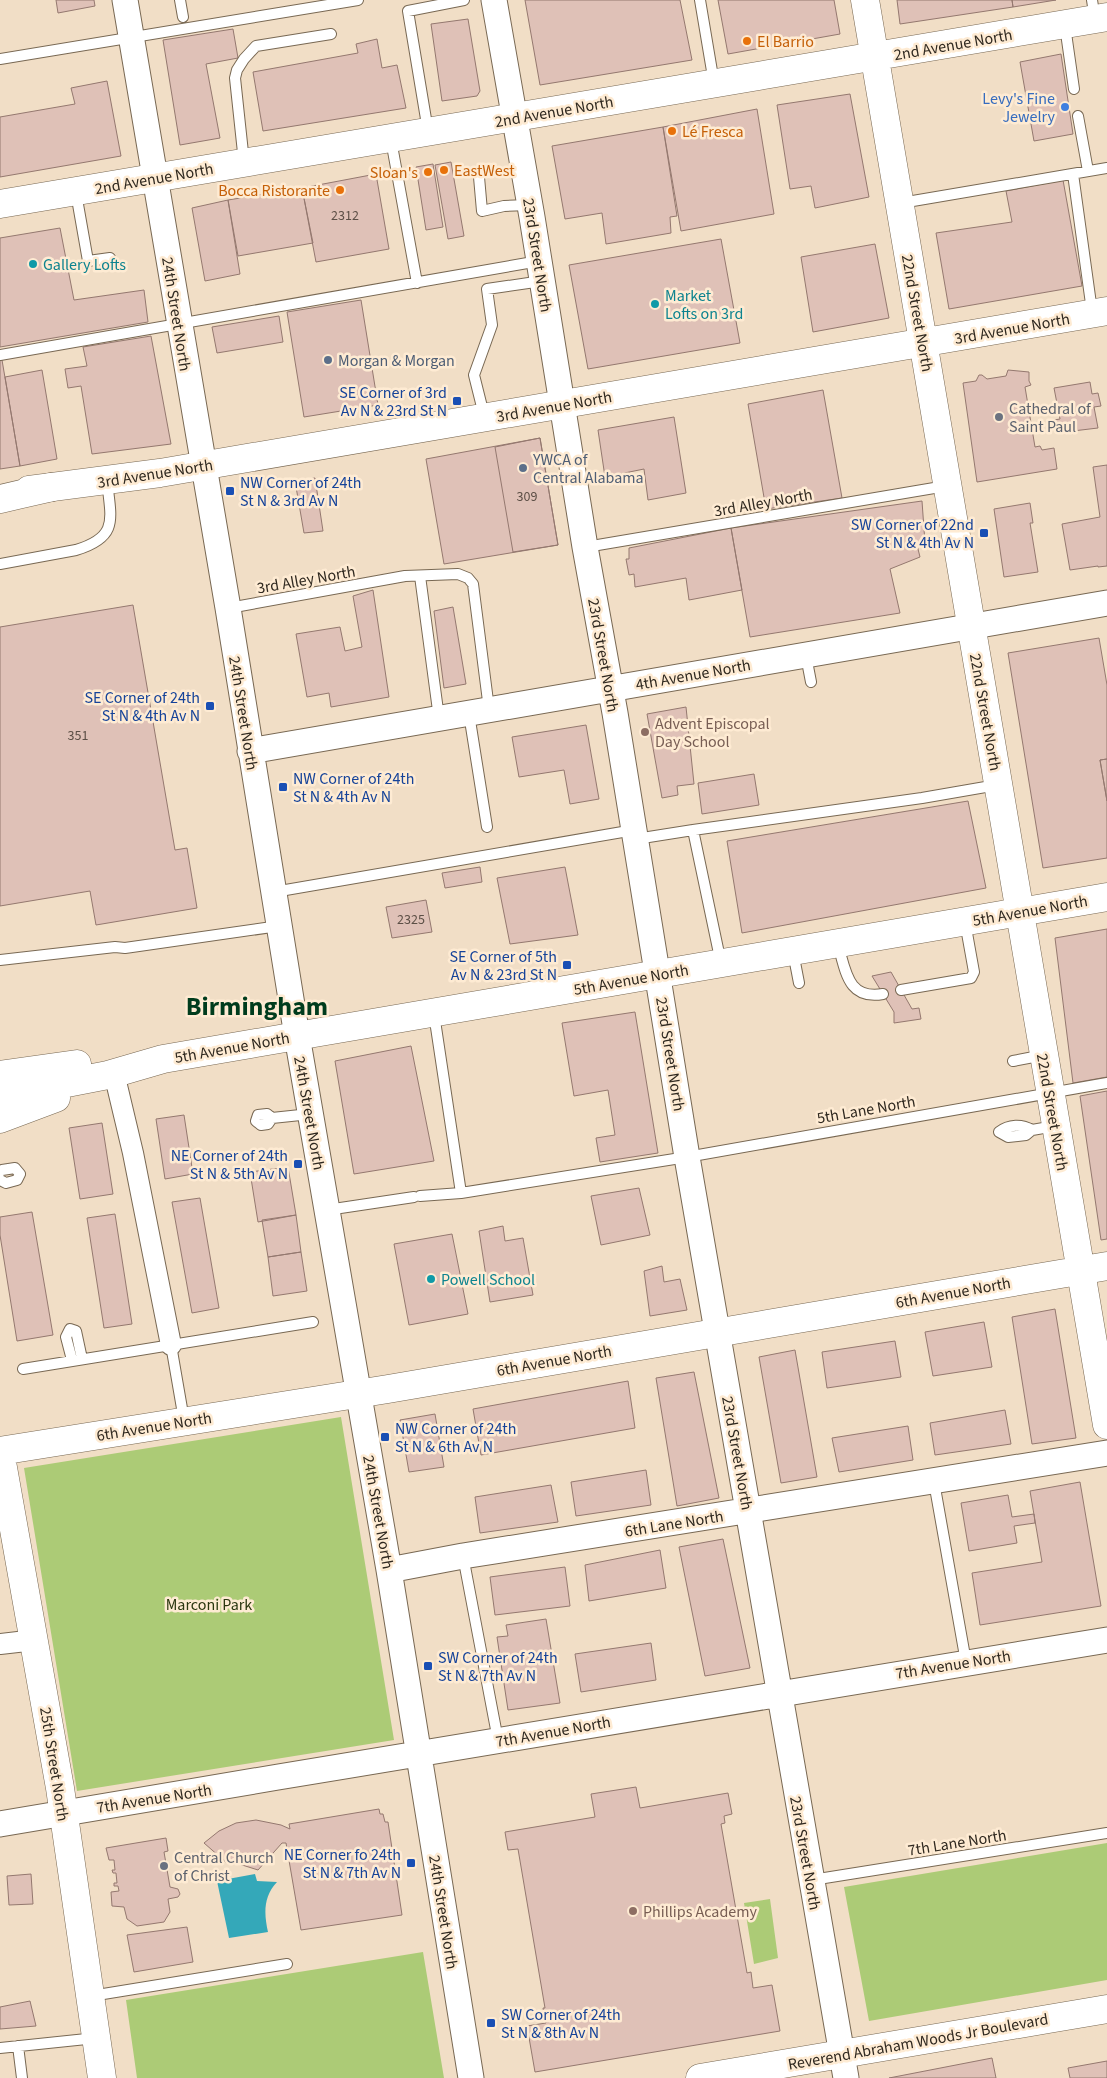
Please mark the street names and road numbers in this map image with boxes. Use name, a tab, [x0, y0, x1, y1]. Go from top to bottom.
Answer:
street label: 2nd Avenue North	[892, 24, 1014, 66]
street label: 2nd Avenue North	[493, 91, 615, 133]
street label: 2nd Avenue North	[93, 158, 215, 200]
street label: 23rd Street North	[517, 196, 557, 314]
street label: 22nd Street North	[896, 253, 938, 374]
street label: 24th Street North	[156, 256, 196, 373]
street label: 3rd Avenue North	[953, 308, 1072, 350]
street label: 3rd Avenue North	[495, 386, 614, 428]
street label: 3rd Avenue North	[96, 454, 214, 494]
street label: 3rd Alley North	[712, 483, 814, 522]
street label: 3rd Alley North	[255, 560, 357, 599]
street label: 23rd Street North	[582, 596, 624, 714]
street label: 22nd Street North	[964, 652, 1006, 773]
street label: 4th Avenue North	[634, 654, 752, 696]
street label: 24th Street North	[223, 655, 263, 772]
street label: 5th Avenue North	[971, 890, 1089, 932]
street label: 5th Avenue North	[572, 959, 690, 1001]
street label: 23rd Street North	[650, 995, 690, 1113]
street label: 5th Avenue North	[173, 1027, 291, 1069]
street label: 22nd Street North	[1031, 1052, 1073, 1173]
street label: 24th Street North	[288, 1055, 330, 1172]
street label: 5th Lane North	[815, 1090, 917, 1129]
street label: 6th Avenue North	[894, 1272, 1012, 1314]
street label: 6th Avenue North	[495, 1340, 613, 1382]
street label: 23rd Street North	[716, 1394, 758, 1512]
street label: 6th Avenue North	[95, 1407, 213, 1447]
street label: 24th Street North	[357, 1454, 399, 1571]
street label: 6th Lane North	[623, 1505, 725, 1543]
street label: 7th Avenue North	[894, 1645, 1012, 1685]
street label: 25th Street North	[34, 1706, 74, 1823]
street label: 7th Avenue North	[494, 1711, 612, 1753]
street label: 7th Avenue North	[95, 1779, 213, 1819]
street label: 23rd Street North	[784, 1794, 826, 1912]
street label: 7th Lane North	[906, 1824, 1008, 1862]
street label: 24th Street North	[423, 1854, 463, 1971]
street label: Reverend Abraham Woods Jr Boulevard	[786, 2008, 1050, 2076]

